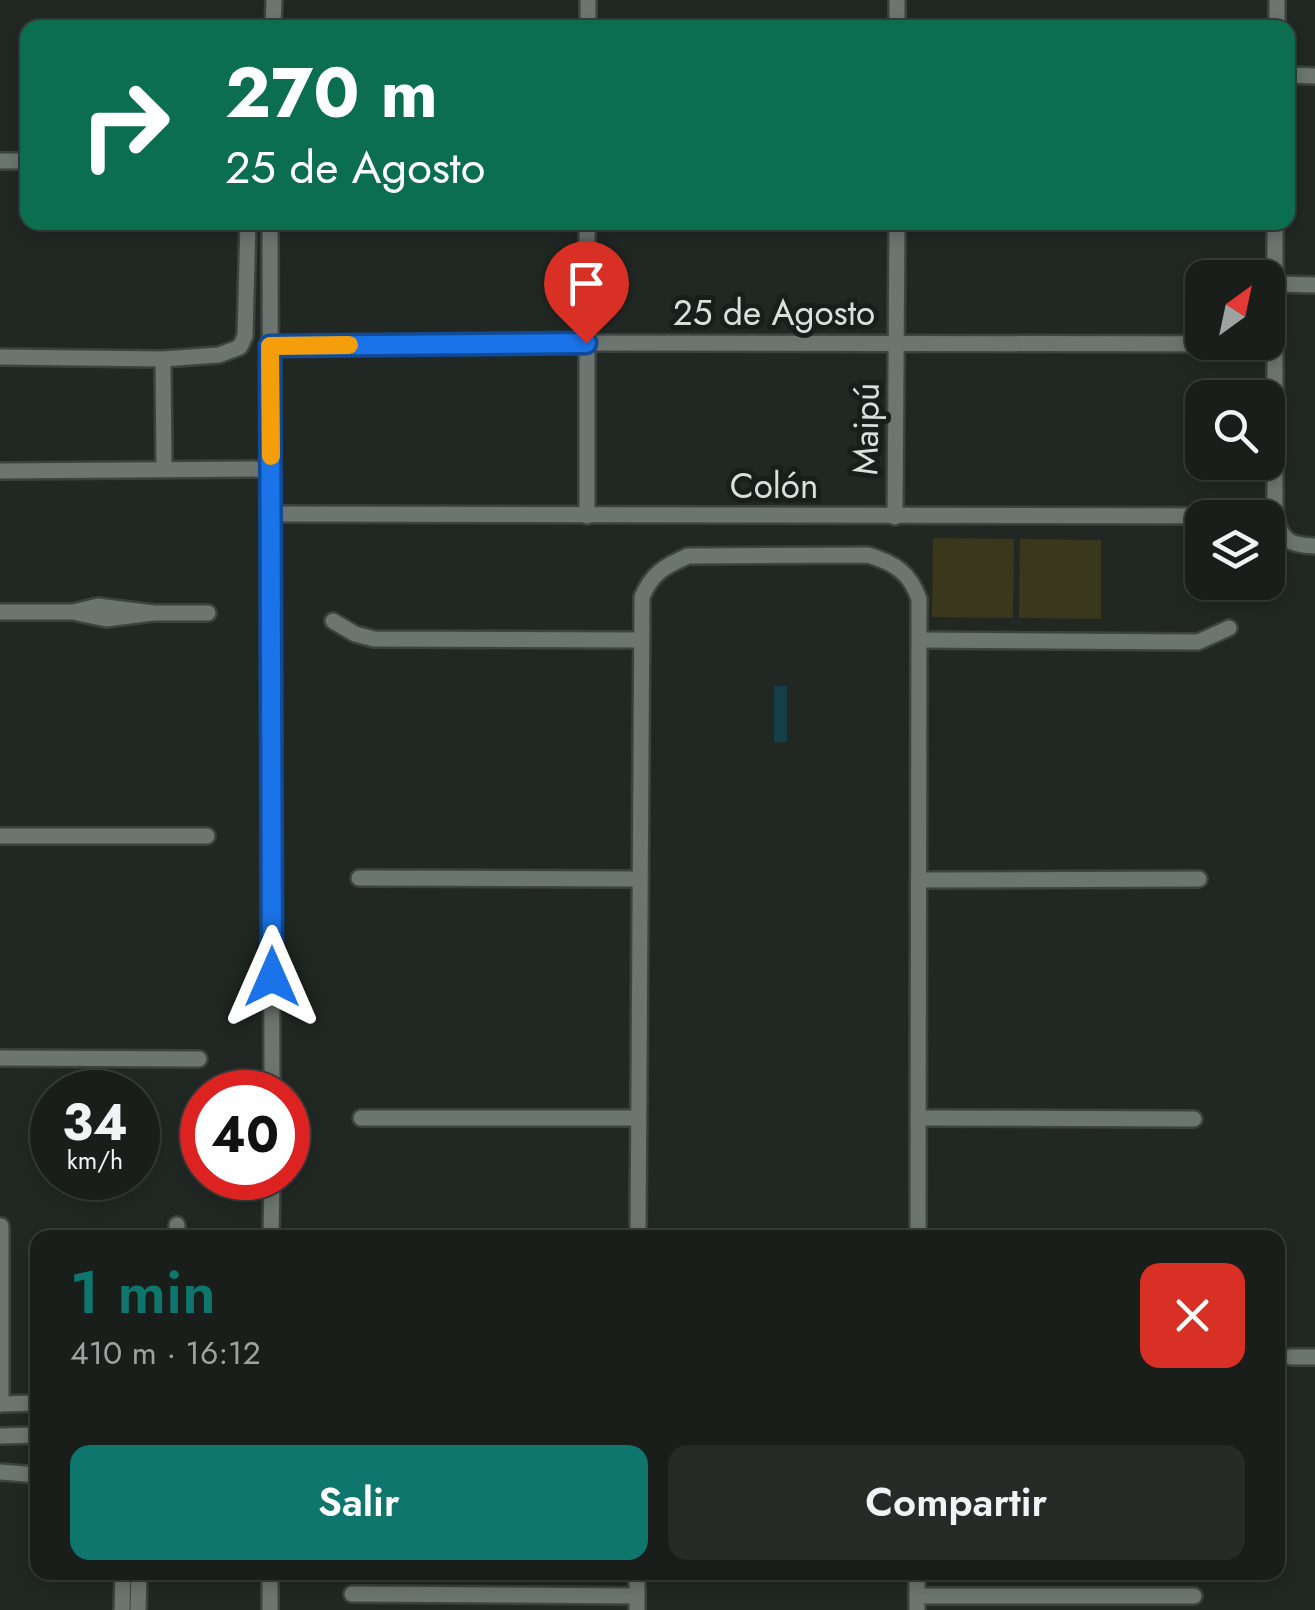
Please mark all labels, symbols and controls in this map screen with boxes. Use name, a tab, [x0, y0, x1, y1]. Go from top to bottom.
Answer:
text: 270 m	[225, 42, 438, 143]
icon: right	[60, 60, 190, 190]
text: 25 de Agosto	[225, 135, 485, 200]
pin	[544, 241, 629, 344]
icon: arrive	[559, 256, 614, 311]
north arrow	[1185, 260, 1285, 360]
map controls	[1185, 260, 1285, 600]
street label: 25 de Agosto	[673, 288, 875, 338]
button: search	[1185, 380, 1285, 480]
street label: Maipú	[840, 382, 892, 476]
street label: Colón	[730, 461, 818, 511]
button: layers	[1185, 500, 1285, 600]
position arrow	[220, 925, 324, 1029]
speed limit sign: 40	[180, 1070, 310, 1200]
text: 34	[62, 1086, 128, 1159]
text: km/h	[67, 1142, 123, 1178]
text: 1 min	[70, 1249, 216, 1336]
button: close	[1140, 1263, 1245, 1368]
text: 410 m · 16:12	[70, 1330, 261, 1376]
button: Salir	[70, 1445, 648, 1560]
button: Compartir	[668, 1445, 1245, 1560]

